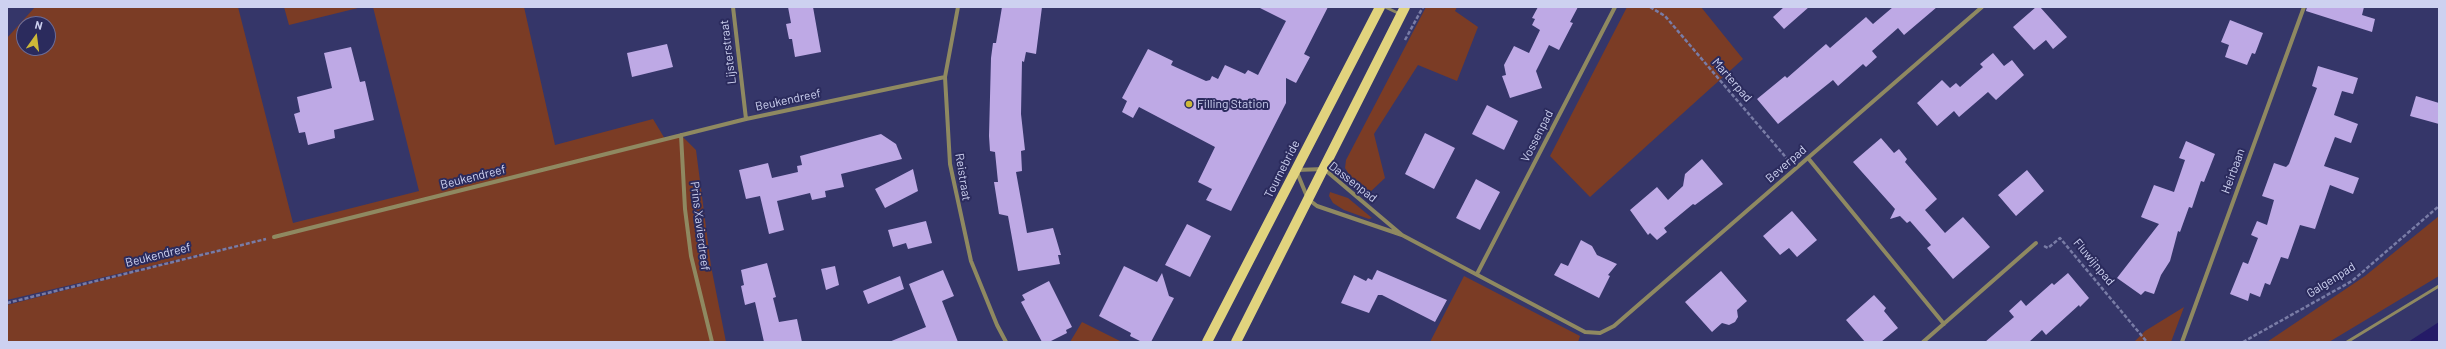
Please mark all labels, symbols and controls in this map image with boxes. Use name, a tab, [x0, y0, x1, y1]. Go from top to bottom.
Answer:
north arrow	[16, 16, 56, 56]
text: N	[34, 18, 44, 32]
street label: Lijsterstraat	[717, 19, 739, 85]
street label: Marterpad	[1709, 55, 1755, 105]
street label: Beukendreef	[754, 86, 822, 114]
place label: Filling Station	[1197, 97, 1269, 111]
marker: Filling Station	[1184, 99, 1194, 109]
street label: Vossenpad	[1518, 108, 1556, 164]
street label: Tournebride	[1261, 138, 1303, 200]
street label: Beverpad	[1763, 142, 1809, 186]
street label: Heirbaan	[2218, 146, 2248, 196]
street label: Reistraat	[952, 152, 974, 202]
street label: Dassenpad	[1326, 159, 1380, 205]
street label: Beukendreef	[439, 162, 507, 192]
street label: Prins Xavierdreef	[687, 181, 713, 271]
street label: Fluwijnpad	[2070, 236, 2118, 288]
street label: Beukendreef	[124, 240, 192, 270]
street label: Galgenpad	[2304, 259, 2358, 301]

